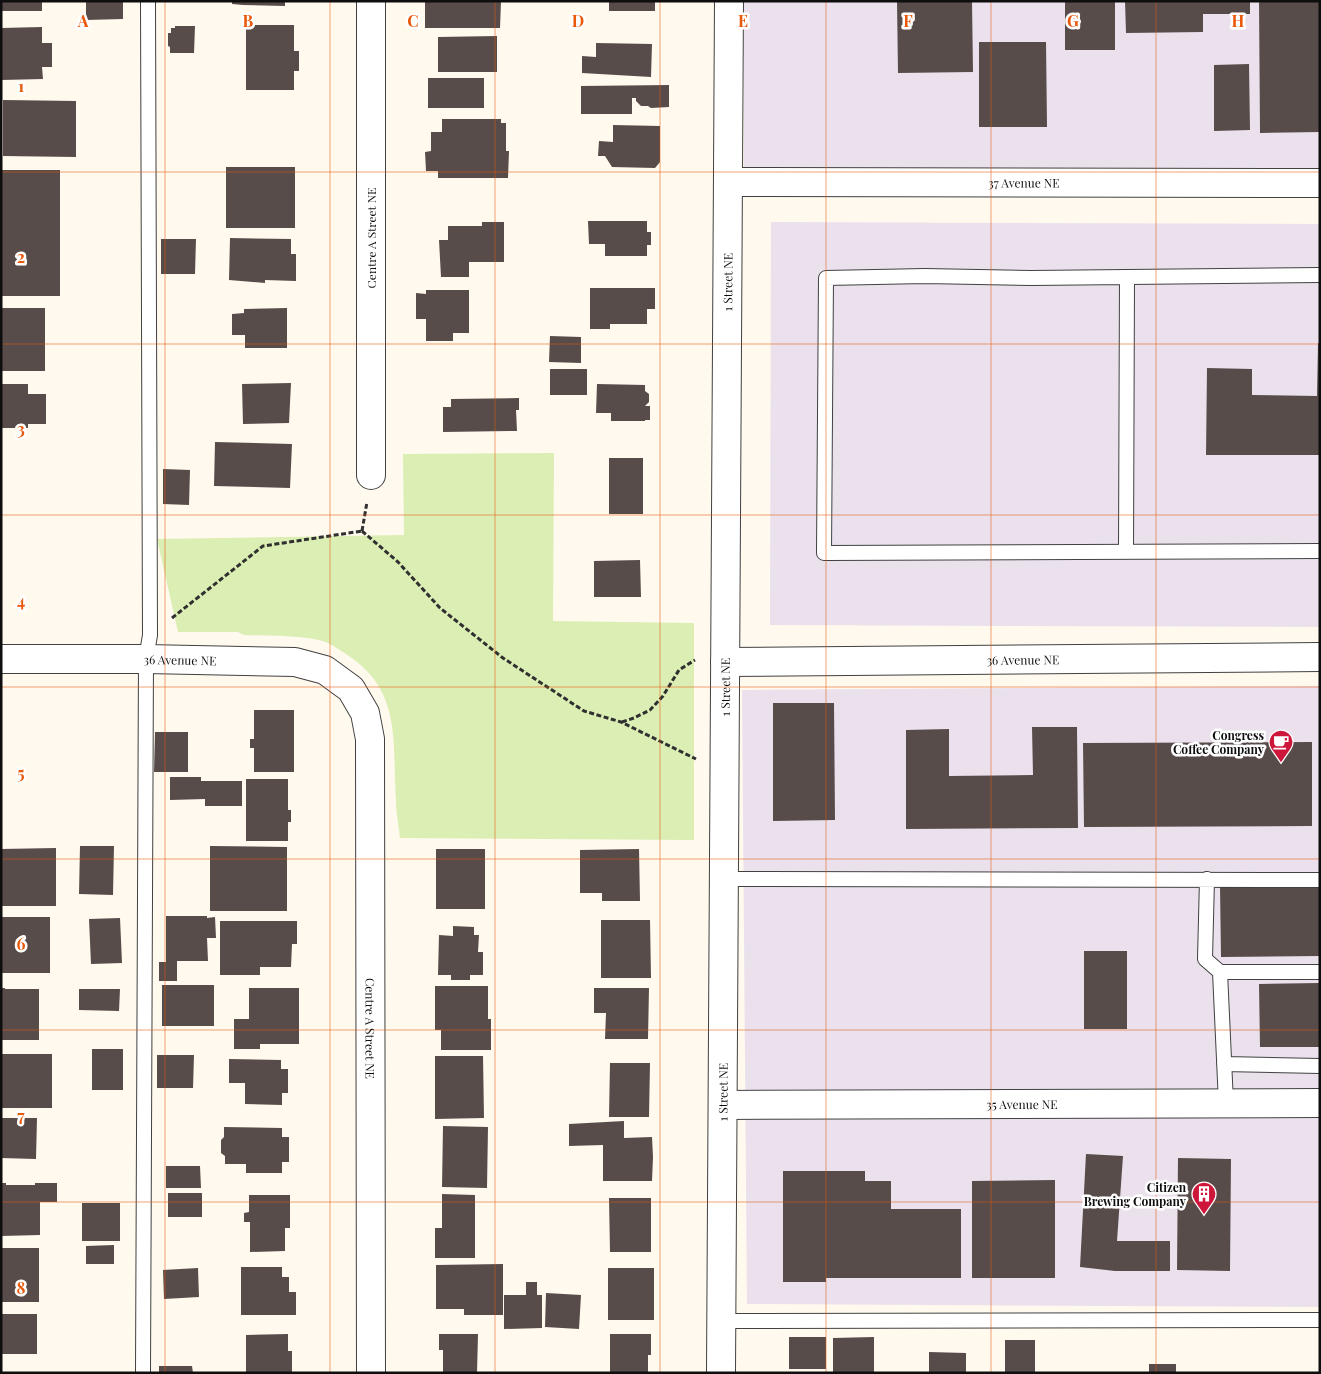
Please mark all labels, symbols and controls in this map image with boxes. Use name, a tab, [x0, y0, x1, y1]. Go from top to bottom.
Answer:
text: A	[77, 10, 89, 31]
text: B	[243, 10, 254, 31]
text: C	[407, 10, 419, 31]
text: D	[572, 10, 584, 31]
text: E	[738, 10, 748, 31]
text: F	[903, 10, 913, 31]
text: G	[1067, 10, 1079, 31]
text: H	[1232, 10, 1245, 31]
text: 1	[18, 75, 24, 96]
street label: 37 Avenue NE	[988, 174, 1060, 191]
street label: Centre A Street NE	[363, 188, 379, 288]
text: 2	[17, 246, 25, 267]
street label: 1 Street NE	[719, 253, 736, 311]
text: 3	[17, 418, 25, 439]
text: 4	[17, 590, 25, 611]
street label: 36 Avenue NE	[144, 651, 216, 668]
street label: 36 Avenue NE	[987, 651, 1059, 668]
street label: 1 Street NE	[717, 658, 733, 716]
place label: Congress Coffee Company	[1173, 727, 1265, 757]
cafe icon: Congress Coffee Company	[1268, 729, 1294, 763]
text: 5	[17, 762, 25, 783]
text: 6	[17, 933, 26, 954]
street label: Centre A Street NE	[362, 978, 379, 1079]
street label: 1 Street NE	[714, 1063, 731, 1121]
street label: 35 Avenue NE	[986, 1096, 1058, 1112]
text: 7	[17, 1105, 25, 1126]
place label: Citizen Brewing Company	[1084, 1179, 1187, 1209]
building icon: Citizen Brewing Company	[1191, 1181, 1217, 1215]
text: 8	[17, 1277, 26, 1298]

